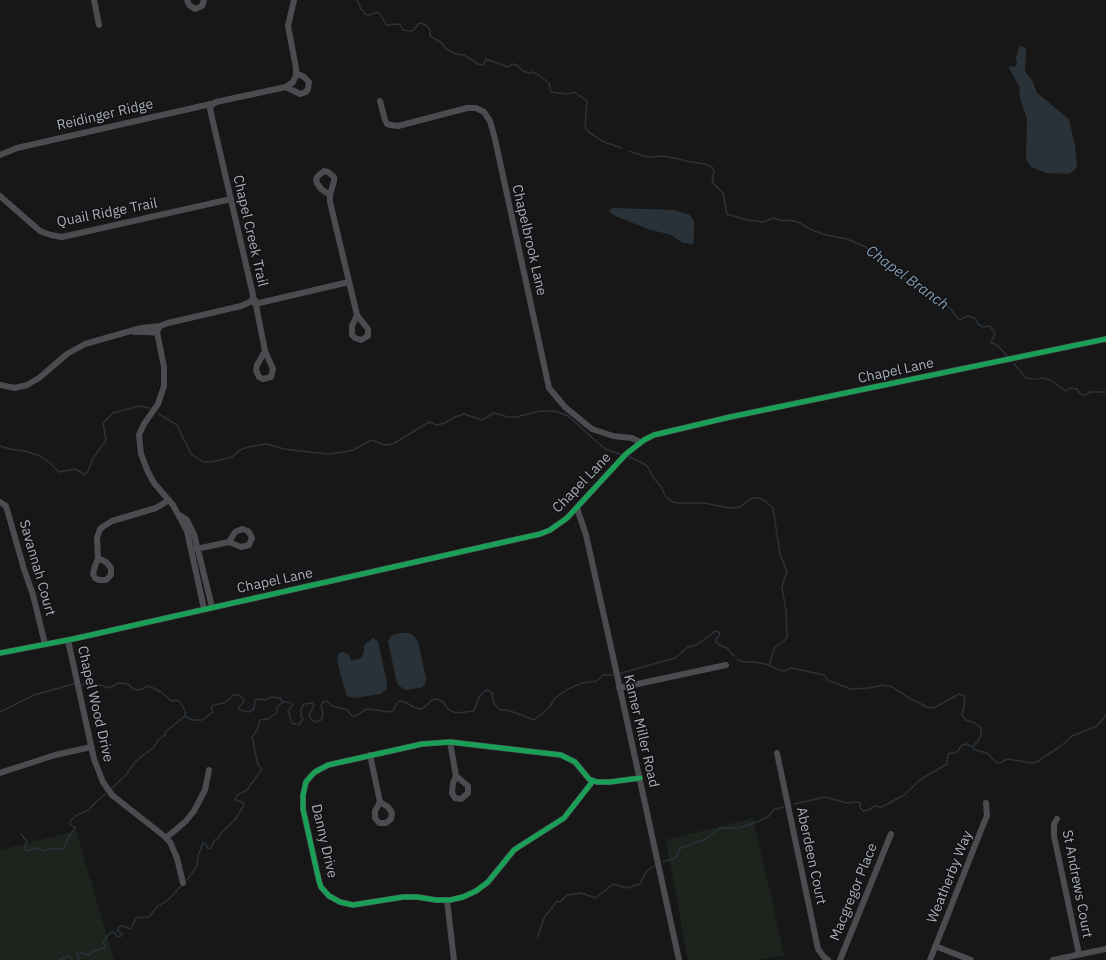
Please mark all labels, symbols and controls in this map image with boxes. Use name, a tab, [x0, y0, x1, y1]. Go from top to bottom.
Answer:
street label: Reidinger Ridge	[55, 96, 155, 134]
street label: Chapel Creek Trail	[229, 174, 271, 288]
street label: Chapelbrook Lane	[508, 183, 550, 297]
street label: Quail Ridge Trail	[55, 195, 159, 231]
water label: Chapel Branch	[862, 242, 952, 314]
street label: Chapel Lane	[857, 355, 935, 387]
street label: Chapel Lane	[549, 449, 615, 517]
street label: Savannah Court	[15, 518, 59, 618]
street label: Chapel Lane	[236, 565, 314, 597]
street label: Chapel Wood Drive	[73, 644, 117, 764]
street label: Kamer Miller Road	[620, 673, 662, 789]
street label: Danny Drive	[307, 802, 341, 880]
street label: Aberdeen Court	[792, 806, 830, 906]
street label: Weatherby Way	[924, 828, 976, 926]
street label: St Andrews Court	[1058, 829, 1096, 939]
street label: Macgregor Place	[827, 841, 881, 943]

